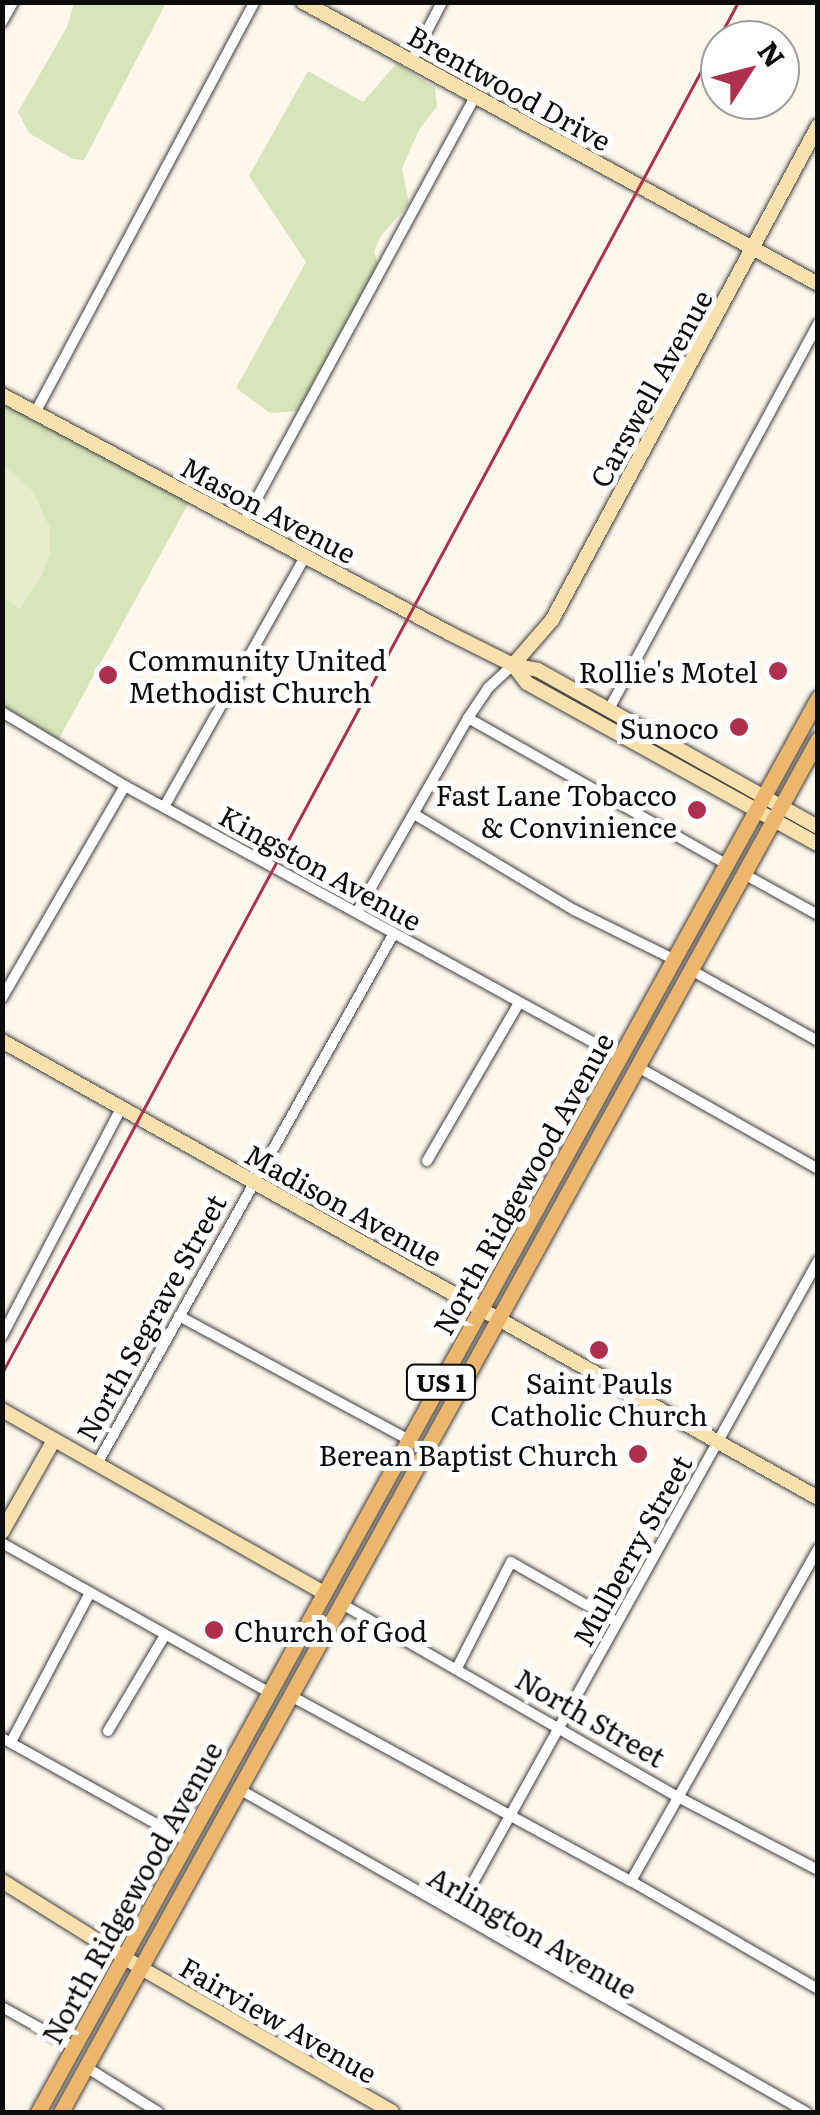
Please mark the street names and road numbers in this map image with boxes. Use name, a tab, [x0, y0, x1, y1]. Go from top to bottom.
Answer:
street label: Brentwood Drive	[403, 17, 617, 157]
street label: Carswell Avenue	[582, 283, 718, 493]
street label: Mason Avenue	[176, 449, 362, 569]
street label: Kingston Avenue	[214, 797, 428, 937]
street label: North Ridgewood Avenue	[425, 1026, 619, 1340]
street label: Madison Avenue	[240, 1136, 448, 1272]
street label: North Segrave Street	[68, 1188, 232, 1446]
road number: US 1	[404, 1362, 478, 1402]
street label: Mulberry Street	[565, 1449, 697, 1651]
street label: North Street	[510, 1661, 672, 1773]
street label: North Ridgewood Avenue	[34, 1735, 228, 2049]
street label: Arlington Avenue	[423, 1859, 643, 2005]
street label: Fairview Avenue	[175, 1949, 383, 2089]

